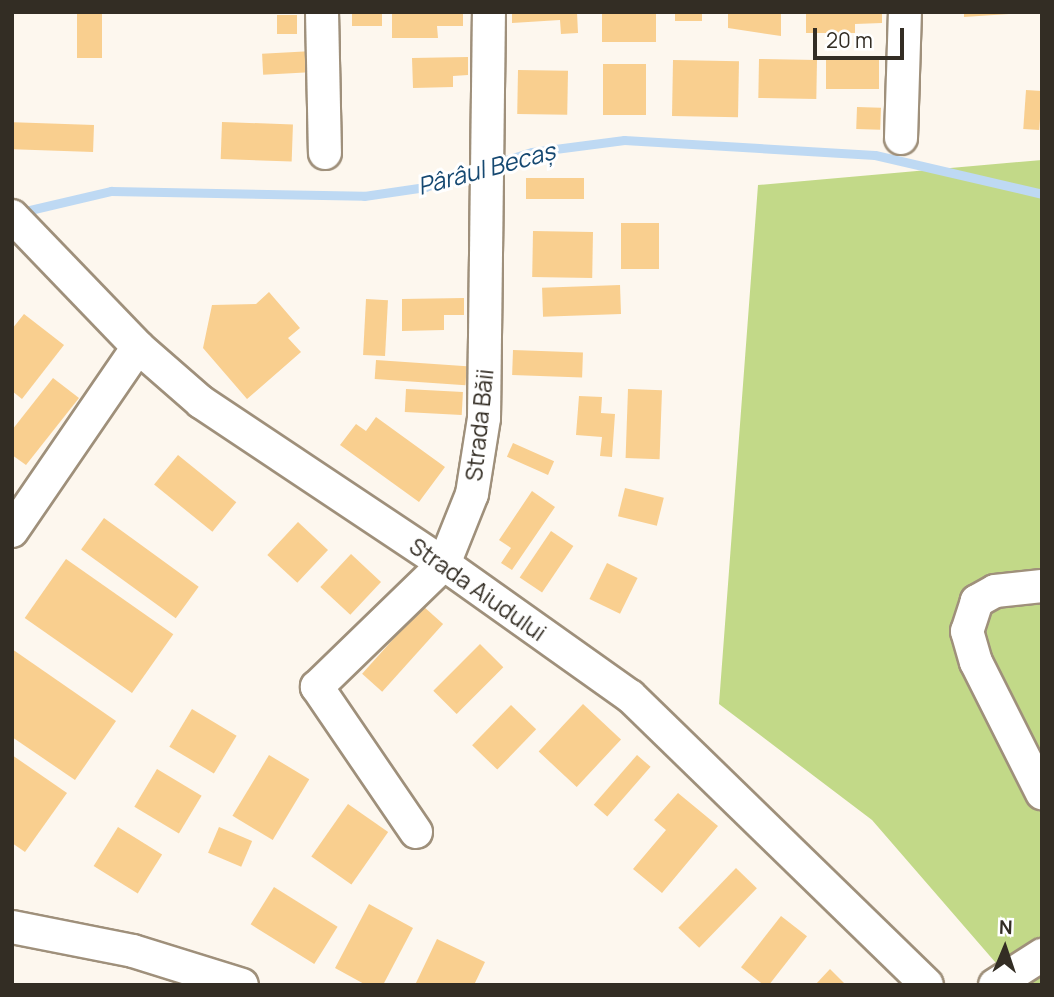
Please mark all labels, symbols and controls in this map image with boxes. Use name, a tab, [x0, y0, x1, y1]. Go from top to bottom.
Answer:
scale bar	[816, 14, 907, 58]
text: 20 m	[826, 26, 873, 54]
water label: Pârâul Becaș	[414, 136, 558, 200]
street label: Strada Băii	[459, 368, 499, 482]
street label: Strada Aiudului	[404, 532, 552, 646]
north arrow	[970, 913, 1040, 983]
text: N	[998, 914, 1013, 940]

